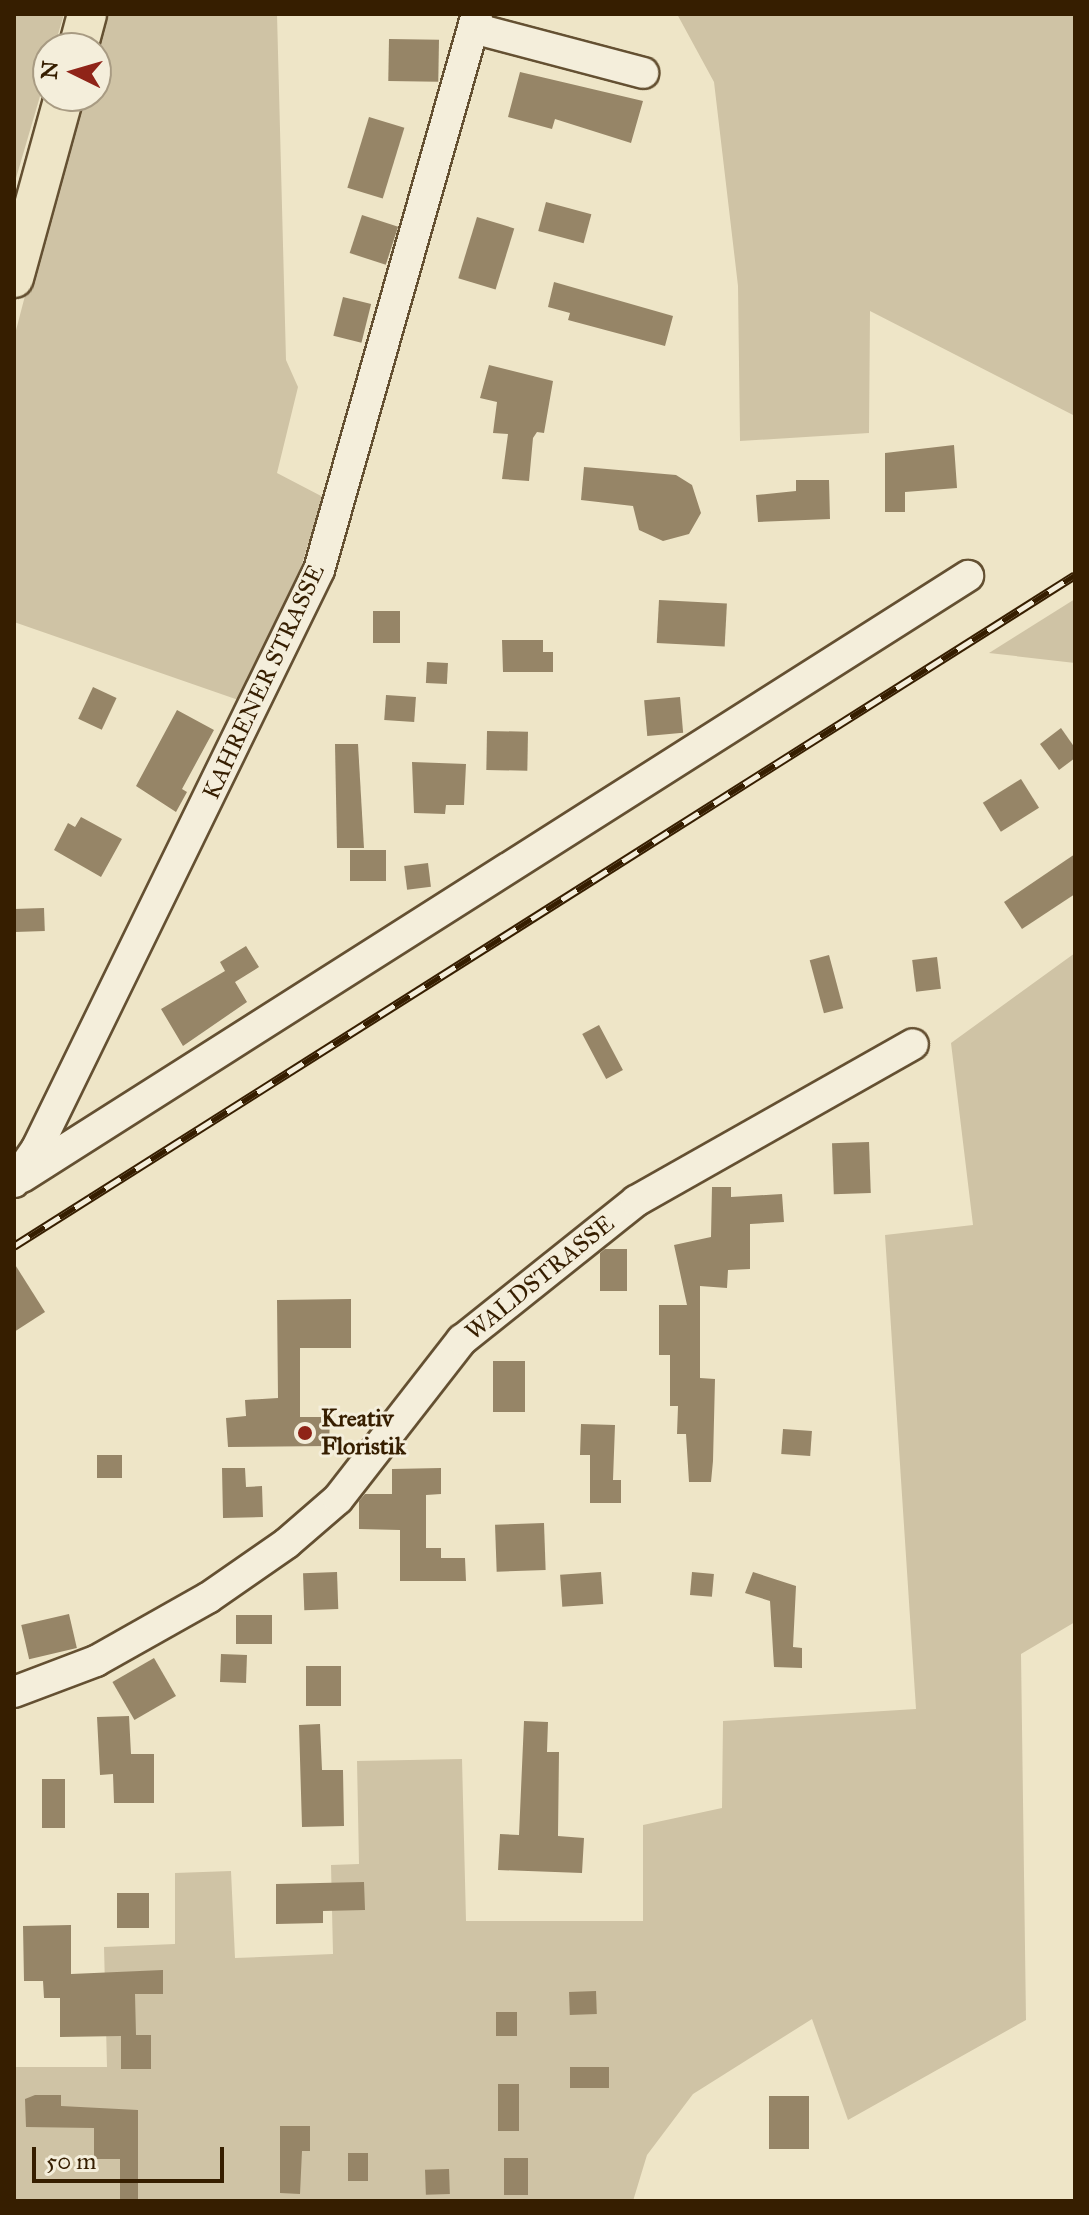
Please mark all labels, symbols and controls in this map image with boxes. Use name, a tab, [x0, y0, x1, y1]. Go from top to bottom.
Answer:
north arrow	[32, 32, 112, 112]
text: N	[35, 60, 64, 81]
street label: KAHRENER STRASSE	[197, 560, 331, 804]
street label: WALDSTRASSE	[460, 1209, 620, 1347]
place label: Kreativ Floristik	[321, 1405, 406, 1461]
marker: Kreativ Floristik	[296, 1424, 314, 1442]
scale bar	[36, 2131, 228, 2181]
text: 50 m	[46, 2146, 96, 2176]

